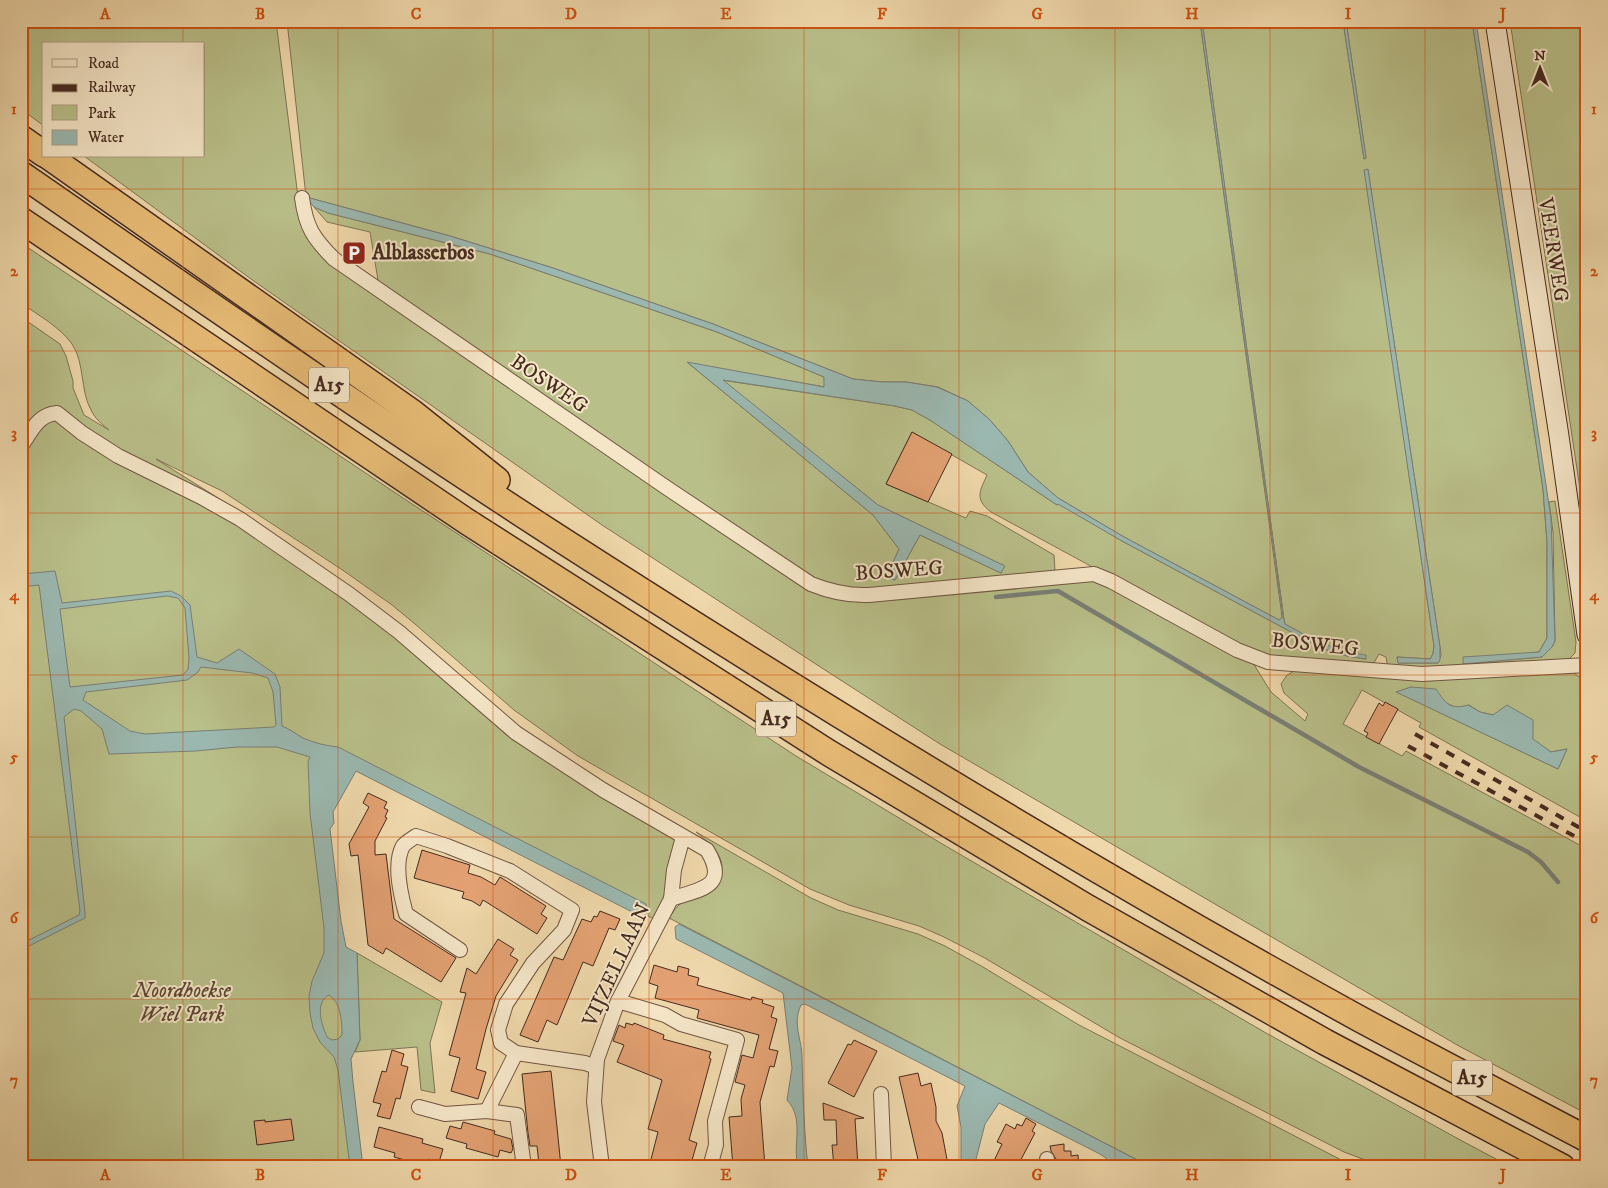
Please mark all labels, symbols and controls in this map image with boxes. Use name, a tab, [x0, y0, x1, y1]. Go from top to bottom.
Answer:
text: A	[99, 4, 111, 24]
text: B	[255, 4, 265, 24]
text: C	[411, 4, 421, 24]
text: D	[565, 4, 577, 24]
text: E	[720, 4, 732, 24]
text: F	[877, 4, 887, 24]
text: G	[1031, 4, 1043, 24]
text: H	[1185, 4, 1199, 24]
text: I	[1345, 4, 1352, 24]
text: J	[1498, 4, 1507, 24]
legend	[42, 42, 205, 158]
north arrow	[1516, 42, 1566, 92]
text: N	[1534, 47, 1546, 65]
text: Road	[88, 54, 120, 73]
text: Railway	[88, 78, 136, 97]
text: 1	[11, 99, 17, 119]
text: 1	[1591, 99, 1597, 119]
text: Park	[88, 104, 117, 123]
text: Water	[87, 128, 124, 147]
street label: VEERWEG	[1532, 195, 1574, 304]
parking icon: Alblasserbos	[341, 240, 367, 266]
place label: Alblasserbos	[371, 240, 474, 266]
text: 2	[10, 261, 19, 281]
text: 2	[1590, 261, 1599, 281]
street label: BOSWEG	[505, 349, 593, 420]
road number: A15	[309, 368, 349, 402]
text: 3	[11, 423, 17, 443]
text: 3	[1591, 423, 1597, 443]
street label: BOSWEG	[854, 555, 944, 587]
text: 4	[8, 585, 19, 605]
text: 4	[1588, 585, 1599, 605]
street label: BOSWEG	[1270, 627, 1360, 663]
road number: A15	[756, 702, 796, 736]
text: 5	[9, 747, 18, 767]
text: 5	[1589, 747, 1598, 767]
street label: VIJZELLAAN	[577, 899, 657, 1032]
text: 6	[10, 908, 20, 928]
text: 6	[1590, 908, 1600, 928]
park label: Noordhoekse Wiel Park	[132, 978, 231, 1028]
road number: A15	[1452, 1060, 1492, 1096]
text: 7	[10, 1070, 18, 1090]
text: 7	[1590, 1070, 1598, 1090]
text: A	[99, 1165, 111, 1185]
text: B	[255, 1165, 265, 1185]
text: C	[411, 1165, 421, 1185]
text: D	[565, 1165, 577, 1185]
text: E	[720, 1165, 732, 1185]
text: F	[877, 1165, 887, 1185]
text: G	[1031, 1165, 1043, 1185]
text: H	[1185, 1165, 1199, 1185]
text: I	[1345, 1165, 1352, 1185]
text: J	[1498, 1165, 1507, 1185]

